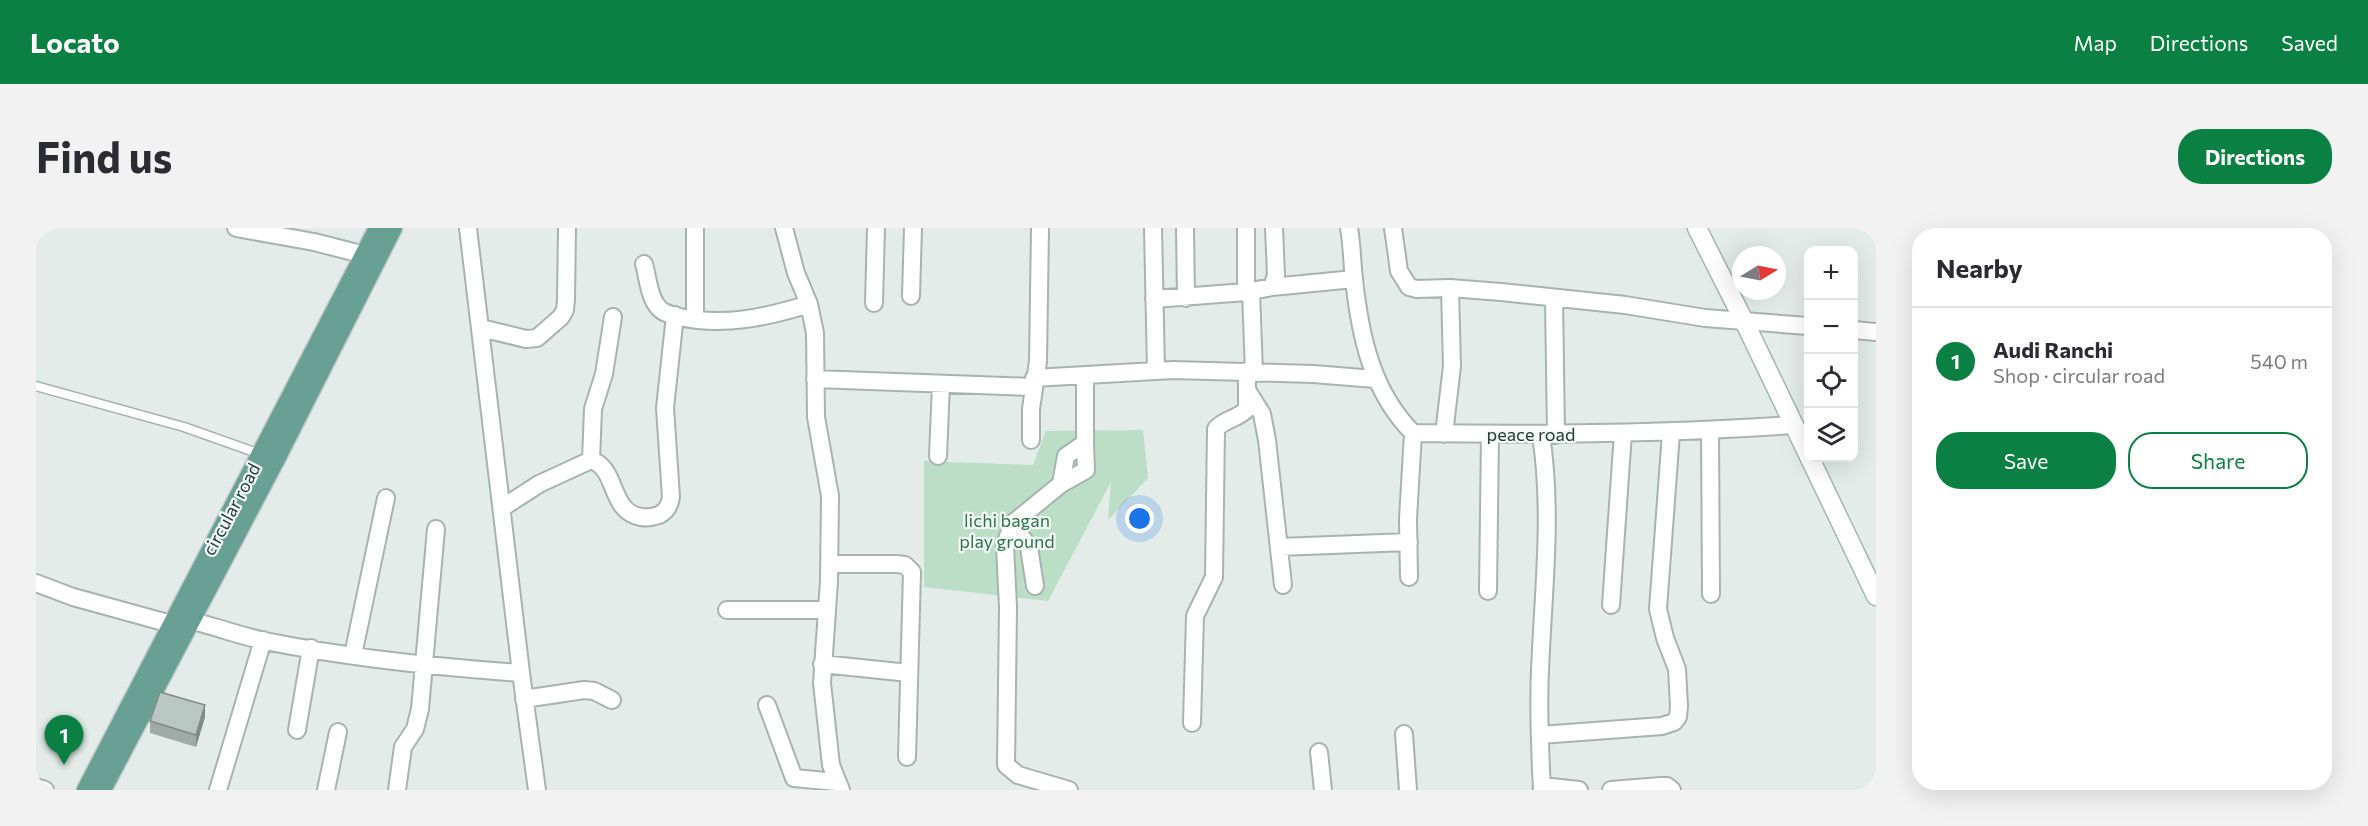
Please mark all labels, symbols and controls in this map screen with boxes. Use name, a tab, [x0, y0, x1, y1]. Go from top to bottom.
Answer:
text: Locato	[30, 25, 120, 59]
text: Map	[2074, 30, 2117, 55]
text: Directions	[2150, 30, 2248, 55]
text: Saved	[2281, 30, 2338, 55]
button: Directions	[2178, 129, 2332, 184]
text: Find us	[36, 130, 172, 182]
north arrow	[1732, 246, 1786, 300]
map controls	[1804, 246, 1858, 462]
button: +	[1804, 246, 1858, 300]
text: Nearby	[1936, 252, 2023, 283]
button: −	[1804, 300, 1858, 354]
text: Audi Ranchi	[1993, 336, 2113, 363]
text: 1	[1951, 349, 1960, 373]
text: 540 m	[2250, 349, 2308, 373]
button: locate	[1804, 354, 1858, 408]
text: Shop · circular road	[1993, 363, 2165, 387]
button: layers	[1804, 408, 1858, 462]
street label: peace road	[1487, 423, 1575, 445]
button: Save	[1936, 432, 2116, 489]
button: Share	[2128, 432, 2308, 489]
street label: circular road	[197, 459, 265, 559]
your location	[1125, 504, 1154, 533]
park label: lichi bagan play ground	[959, 509, 1055, 552]
pin: 1	[45, 716, 84, 765]

